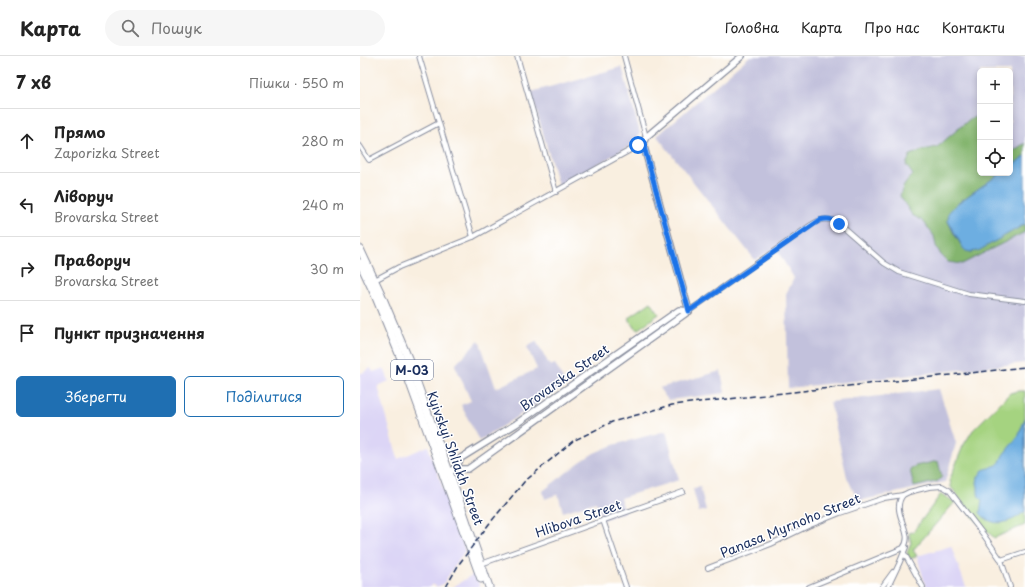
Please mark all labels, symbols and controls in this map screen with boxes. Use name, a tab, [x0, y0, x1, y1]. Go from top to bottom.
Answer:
search box	[105, 10, 385, 46]
text: Карта	[20, 14, 81, 42]
text: Пошук	[151, 16, 202, 39]
icon: search	[119, 17, 141, 39]
text: Головна	[725, 17, 779, 38]
text: Карта	[801, 17, 842, 38]
text: Про нас	[864, 17, 920, 38]
text: Контакти	[942, 17, 1005, 38]
map controls	[977, 68, 1013, 176]
button: +	[977, 68, 1013, 104]
text: 7 хв	[16, 69, 51, 95]
text: Пішки · 550 m	[249, 73, 344, 92]
button: −	[977, 104, 1013, 140]
text: Прямо	[54, 120, 105, 143]
icon: ahead	[16, 130, 38, 152]
text: 280 m	[302, 131, 344, 150]
route start	[629, 136, 647, 154]
button: locate	[977, 140, 1013, 176]
text: Zaporizka Street	[54, 143, 160, 162]
text: Ліворуч	[54, 184, 114, 207]
icon: left	[16, 194, 38, 216]
text: 240 m	[302, 195, 344, 214]
text: Brovarska Street	[54, 207, 159, 226]
route end	[830, 215, 848, 233]
text: Праворуч	[54, 248, 131, 271]
icon: right	[16, 258, 38, 280]
text: 30 m	[310, 259, 344, 278]
text: Brovarska Street	[54, 271, 159, 290]
text: Пункт призначення	[54, 321, 205, 344]
icon: arrive	[16, 322, 38, 344]
street label: Brovarska Street	[516, 339, 612, 415]
road number: М-03	[391, 360, 433, 380]
button: Зберегти	[16, 376, 176, 417]
button: Поділитися	[184, 376, 344, 417]
street label: Kyivskyi Shliakh Street	[423, 388, 489, 528]
street label: Panasa Myrnoho Street	[717, 488, 863, 562]
street label: Hlibova Street	[532, 494, 624, 542]

